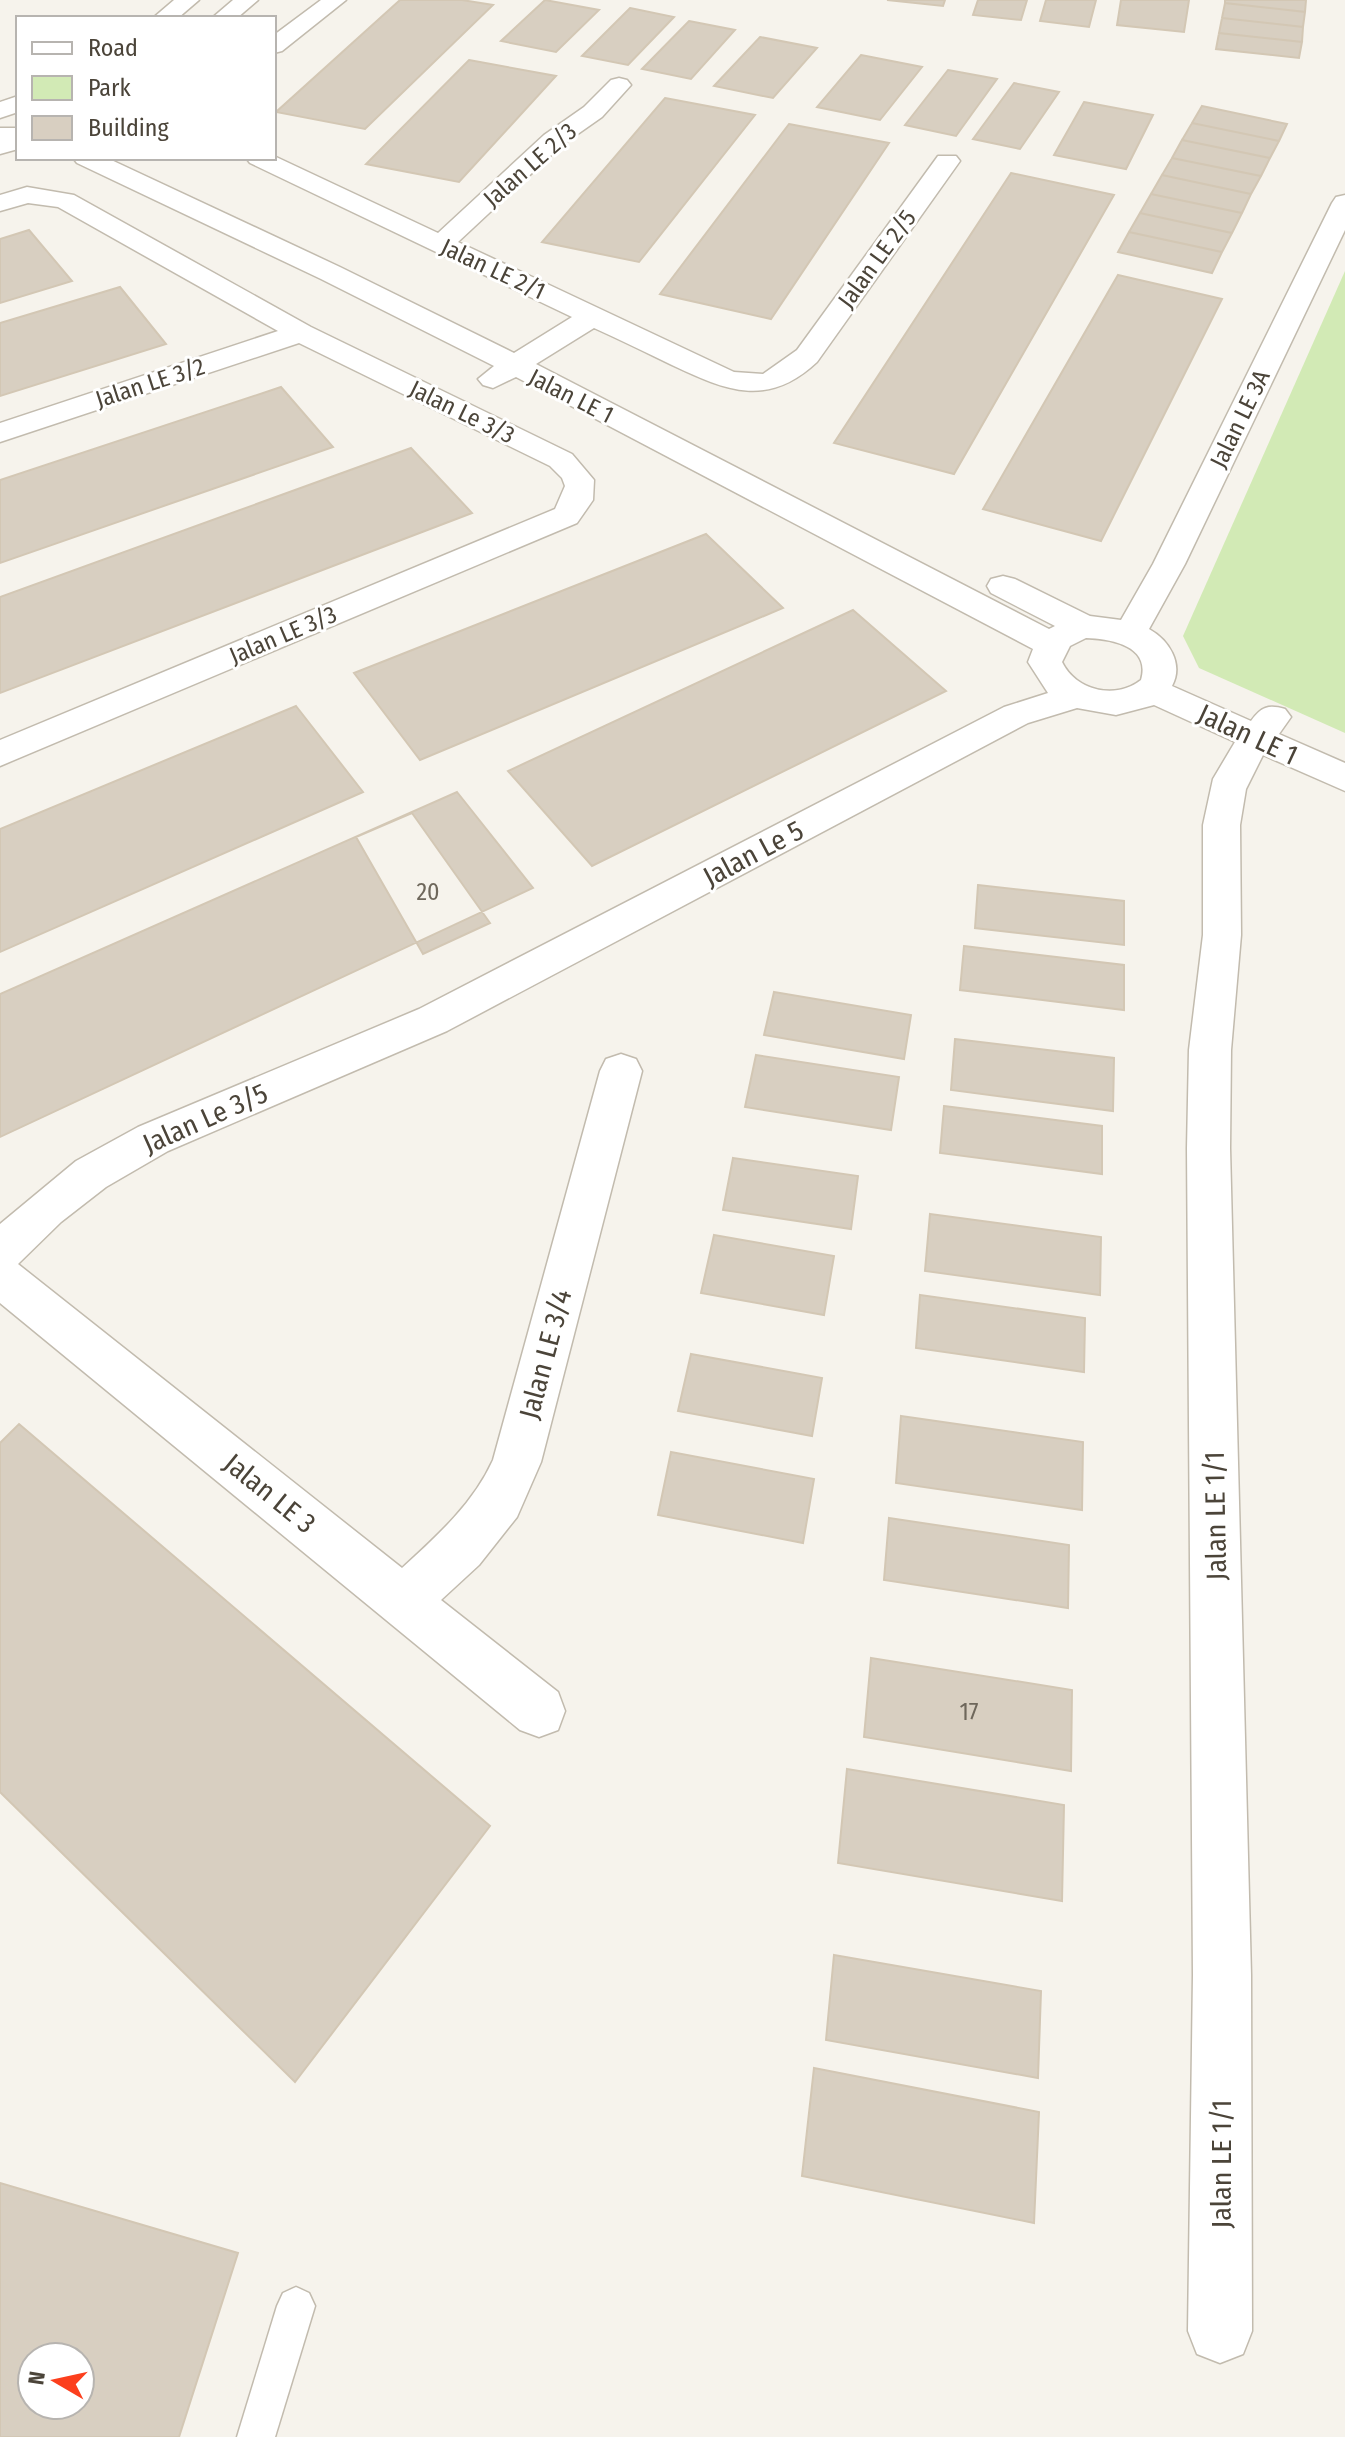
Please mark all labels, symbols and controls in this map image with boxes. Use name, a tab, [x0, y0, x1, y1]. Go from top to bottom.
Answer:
legend	[16, 16, 276, 160]
text: Road	[88, 34, 138, 62]
text: Park	[88, 74, 131, 102]
text: Building	[88, 114, 170, 142]
street label: Jalan LE 2/3	[478, 117, 582, 213]
street label: Jalan LE 2/5	[832, 205, 922, 313]
street label: Jalan LE 2/1	[437, 233, 549, 305]
street label: Jalan LE 3/2	[92, 352, 208, 414]
street label: Jalan LE 1	[524, 363, 618, 429]
street label: Jalan LE 3A	[1204, 365, 1276, 472]
street label: Jalan Le 3/3	[405, 375, 519, 449]
street label: Jalan LE 3/3	[225, 600, 341, 670]
street label: Jalan LE 1	[1193, 697, 1303, 772]
street label: Jalan Le 5	[698, 813, 809, 893]
house number: 20	[416, 878, 440, 906]
street label: Jalan Le 3/5	[138, 1076, 273, 1161]
street label: Jalan LE 3/4	[512, 1286, 579, 1423]
street label: Jalan LE 3	[217, 1447, 322, 1540]
street label: Jalan LE 1/1	[1198, 1451, 1233, 1581]
house number: 17	[959, 1698, 979, 1726]
street label: Jalan LE 1/1	[1205, 2100, 1238, 2228]
north arrow	[16, 2341, 96, 2421]
text: N	[22, 2369, 51, 2387]

